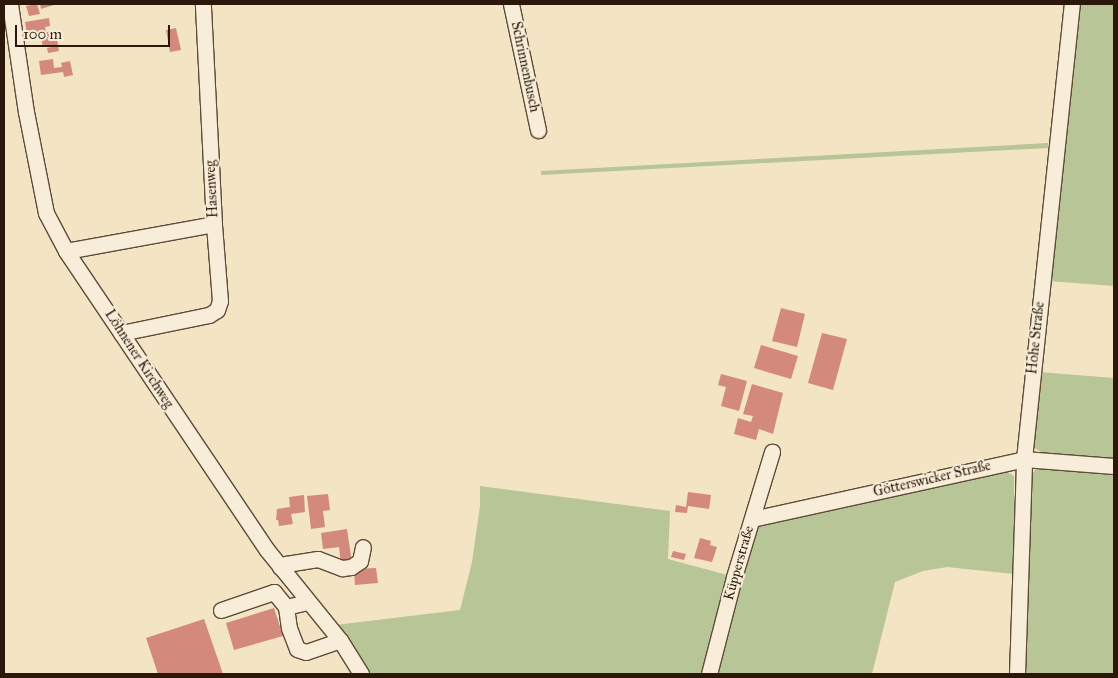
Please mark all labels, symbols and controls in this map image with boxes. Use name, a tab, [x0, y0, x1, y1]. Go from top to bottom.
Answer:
scale bar	[18, 15, 172, 47]
street label: Schrinnenbusch	[507, 20, 543, 114]
text: 100 m	[23, 25, 62, 43]
street label: Hasenweg	[202, 160, 222, 218]
street label: Hohe Straße	[1024, 301, 1048, 375]
street label: Löhnener Kirchweg	[101, 307, 177, 411]
street label: Götterswicker Straße	[872, 457, 992, 501]
street label: Küpperstraße	[720, 524, 758, 602]

